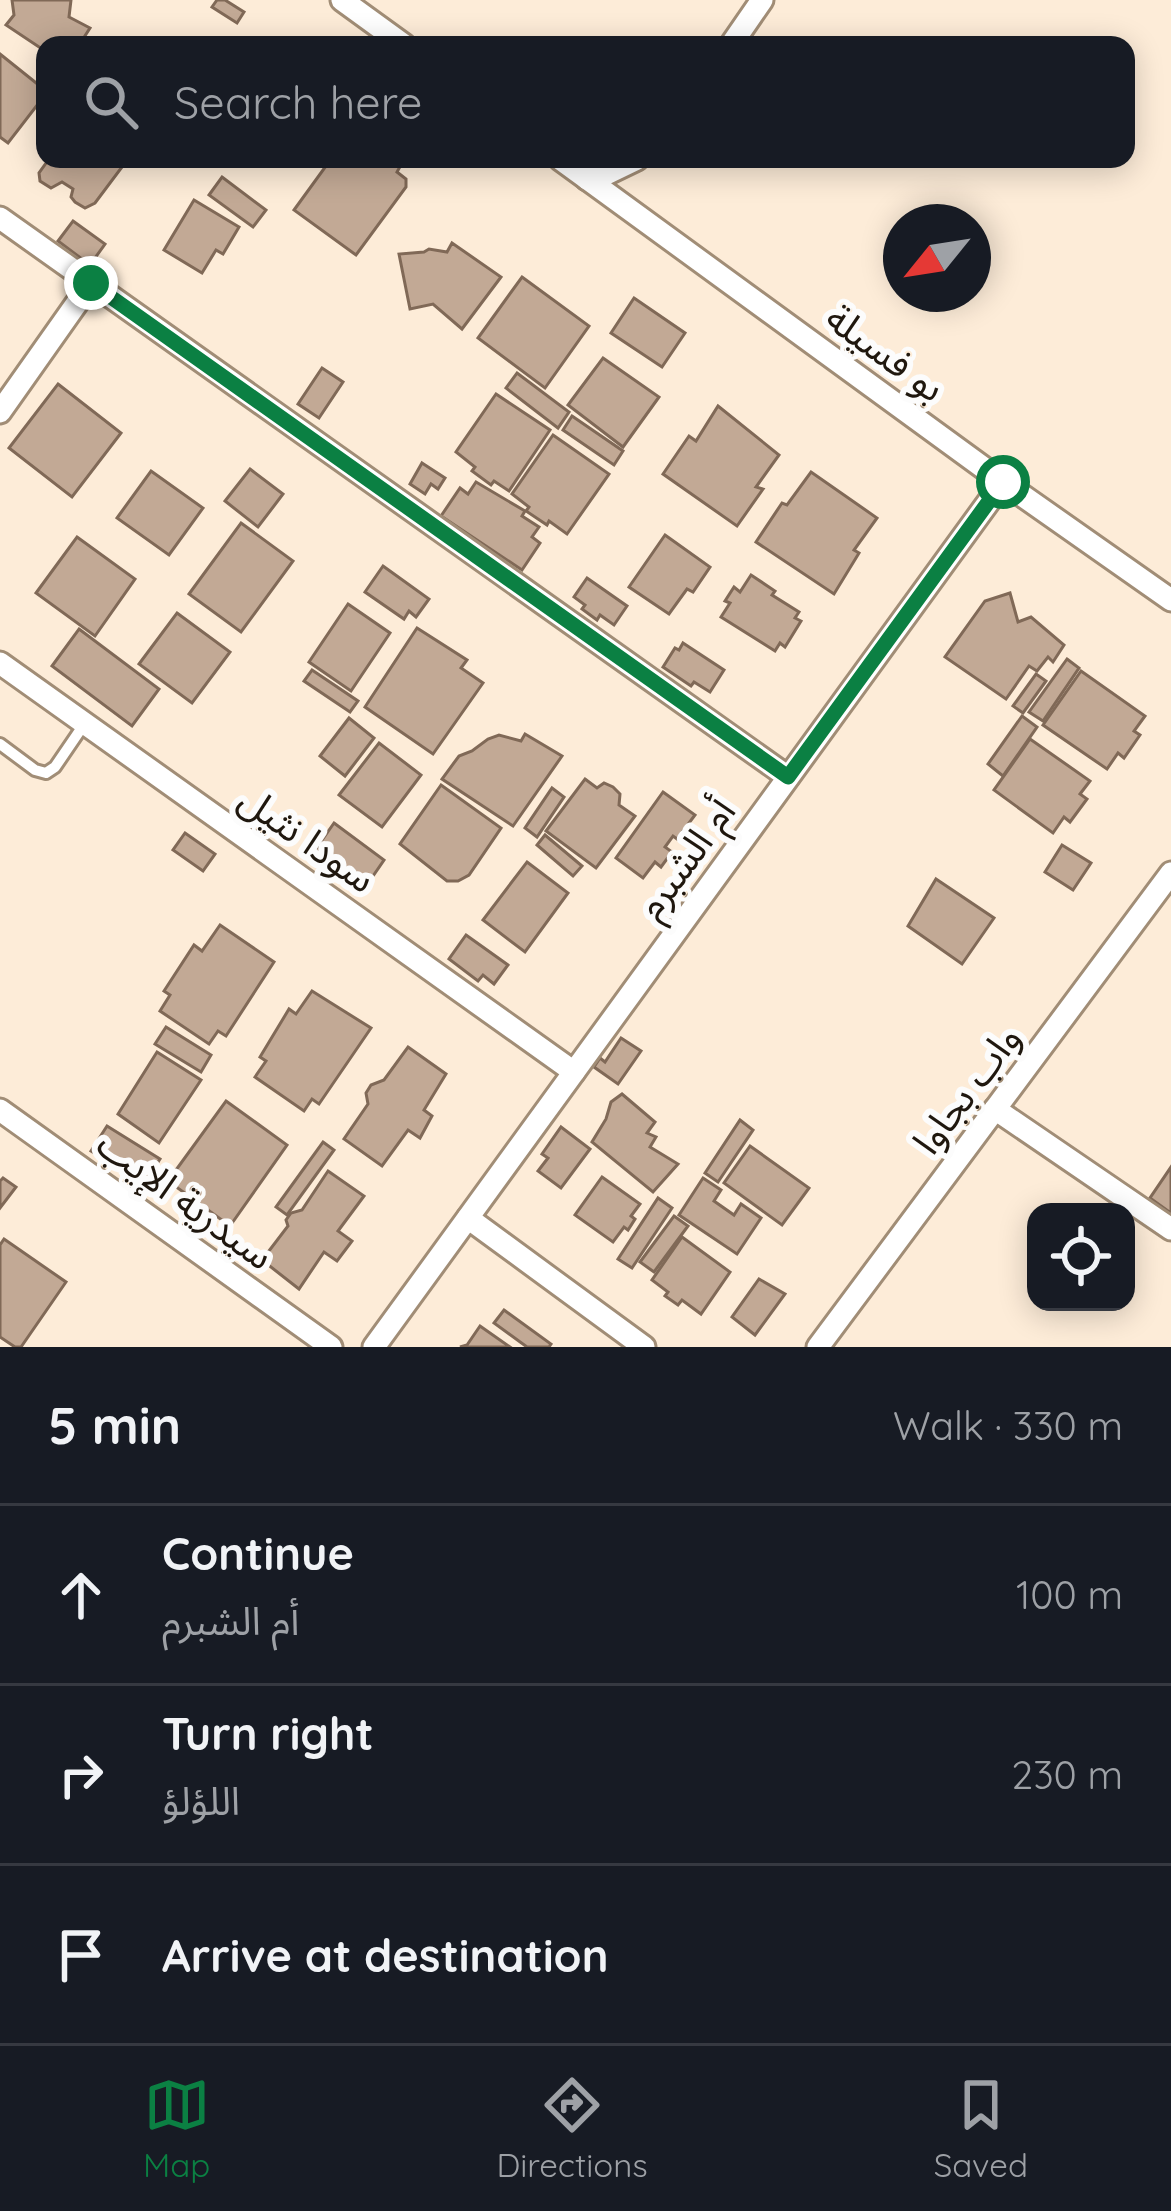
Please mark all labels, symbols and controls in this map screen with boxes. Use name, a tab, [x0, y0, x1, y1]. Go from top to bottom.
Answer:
search box	[36, 36, 1135, 168]
icon: search	[78, 69, 144, 135]
text: Search here	[174, 74, 422, 130]
north arrow	[883, 204, 991, 312]
route end	[64, 256, 118, 310]
street label: بو فسيلة	[817, 292, 955, 412]
route start	[976, 455, 1030, 509]
street label: سودا نثيل	[230, 773, 386, 903]
street label: أم الشبرم	[625, 788, 750, 932]
street label: واب بجاوا	[901, 1015, 1031, 1163]
street label: سيدرية الإيب	[86, 1118, 284, 1282]
map controls	[1027, 1203, 1135, 1311]
button: locate	[1027, 1203, 1135, 1311]
text: 5 min	[48, 1393, 181, 1457]
text: Walk · 330 m	[893, 1401, 1123, 1450]
text: Continue	[162, 1525, 354, 1581]
icon: ahead	[48, 1562, 114, 1628]
text: 100 m	[1016, 1570, 1123, 1619]
text: أم الشبرم	[162, 1596, 299, 1645]
text: Turn right	[162, 1705, 374, 1761]
icon: right	[48, 1742, 114, 1808]
text: 230 m	[1012, 1750, 1123, 1799]
text: اللؤلؤ	[162, 1776, 240, 1825]
icon: arrive	[48, 1922, 114, 1988]
text: Arrive at destination	[162, 1927, 608, 1983]
tab: Map	[143, 2072, 210, 2185]
tab: Directions	[496, 2072, 648, 2185]
tab: Saved	[934, 2072, 1028, 2185]

